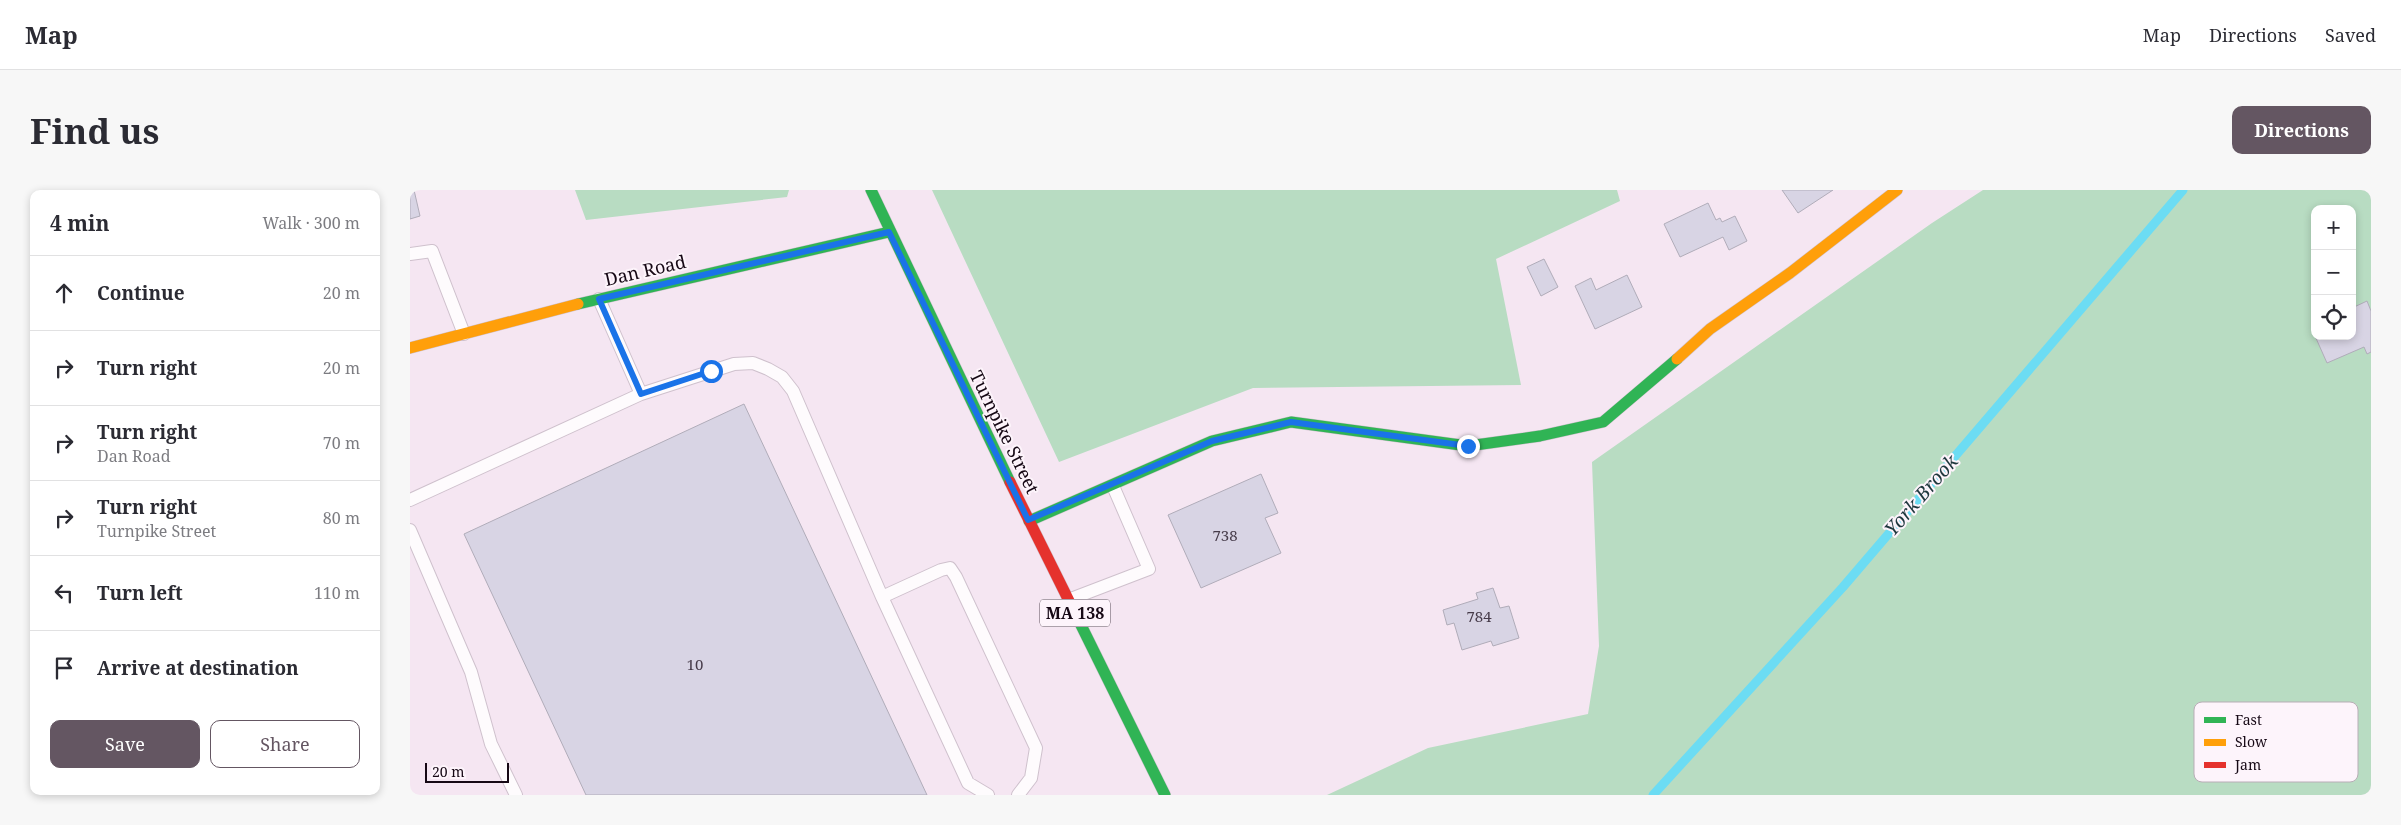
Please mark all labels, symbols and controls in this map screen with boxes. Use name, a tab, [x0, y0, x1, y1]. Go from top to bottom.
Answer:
text: Map	[25, 18, 78, 51]
text: Map	[2143, 23, 2181, 47]
text: Directions	[2209, 23, 2297, 47]
text: Saved	[2325, 23, 2376, 47]
button: Directions	[2232, 106, 2371, 154]
text: Find us	[30, 107, 159, 154]
map controls	[2311, 205, 2356, 340]
button: +	[2311, 205, 2356, 250]
text: 4 min	[50, 209, 109, 237]
text: Walk · 300 m	[263, 212, 360, 234]
street label: Dan Road	[602, 249, 688, 291]
button: −	[2311, 250, 2356, 295]
icon: ahead	[50, 279, 78, 307]
text: Continue	[97, 280, 185, 306]
text: 20 m	[323, 282, 360, 304]
button: locate	[2311, 295, 2356, 340]
icon: right	[50, 354, 78, 382]
text: Turn right	[97, 355, 197, 381]
text: 20 m	[323, 357, 360, 379]
route start	[700, 360, 723, 383]
street label: Turnpike Street	[965, 366, 1045, 498]
text: Turn right	[97, 419, 197, 445]
icon: right	[50, 429, 78, 457]
text: 70 m	[323, 432, 360, 454]
route end	[1457, 435, 1480, 458]
text: Dan Road	[97, 445, 171, 467]
water label: York Brook	[1878, 448, 1964, 541]
text: Turn right	[97, 494, 197, 520]
icon: right	[50, 504, 78, 532]
text: 80 m	[323, 507, 360, 529]
text: Turnpike Street	[97, 520, 216, 542]
house number: 738	[1212, 525, 1238, 545]
icon: left	[50, 579, 78, 607]
text: Turn left	[97, 580, 183, 606]
text: 110 m	[314, 582, 360, 604]
road number: MA 138	[1040, 599, 1110, 626]
house number: 784	[1466, 606, 1492, 626]
icon: arrive	[50, 654, 78, 682]
house number: 10	[687, 654, 703, 674]
text: Arrive at destination	[97, 655, 299, 681]
legend	[2194, 702, 2358, 782]
text: Fast	[2235, 710, 2262, 729]
button: Save	[50, 720, 200, 768]
button: Share	[210, 720, 360, 768]
text: Slow	[2235, 732, 2268, 751]
text: Jam	[2234, 755, 2261, 774]
scale bar	[425, 760, 509, 783]
text: 20 m	[432, 762, 465, 781]

